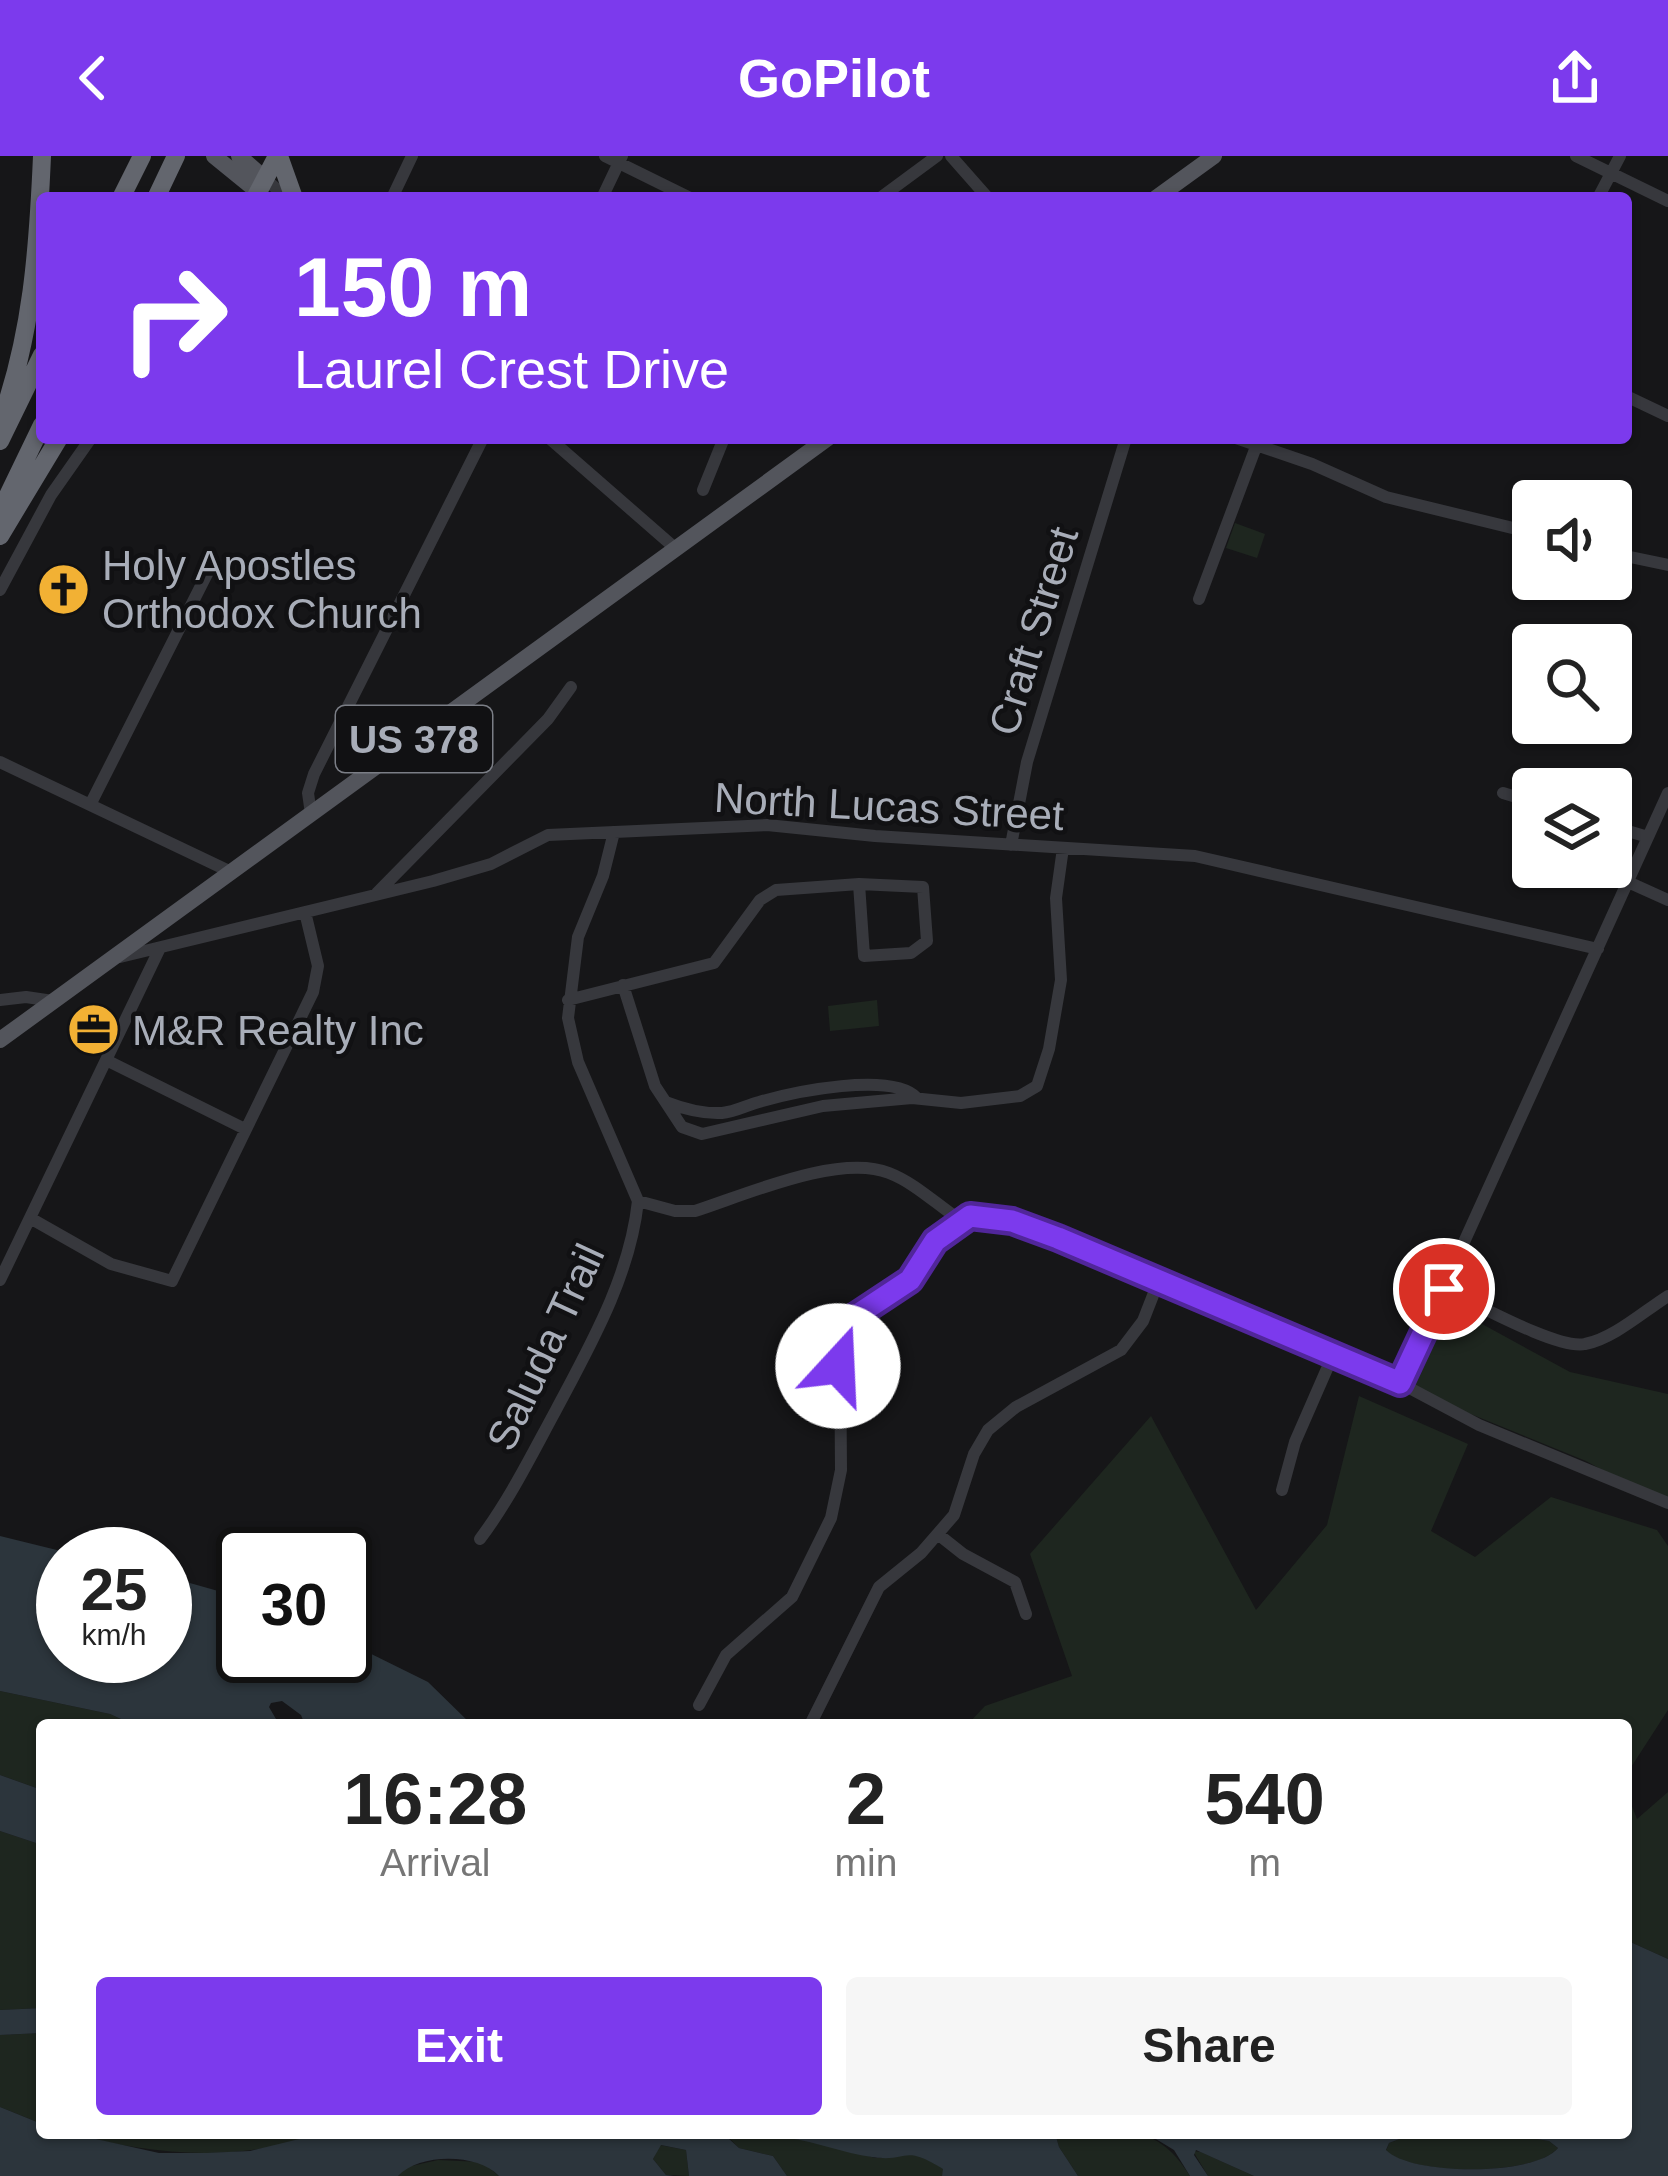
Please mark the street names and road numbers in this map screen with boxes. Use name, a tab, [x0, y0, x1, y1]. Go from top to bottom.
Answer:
street label: Craft Street	[980, 521, 1087, 741]
road number: US 378	[336, 706, 492, 772]
street label: North Lucas Street	[713, 774, 1065, 839]
street label: Saluda Trail	[477, 1237, 614, 1458]

